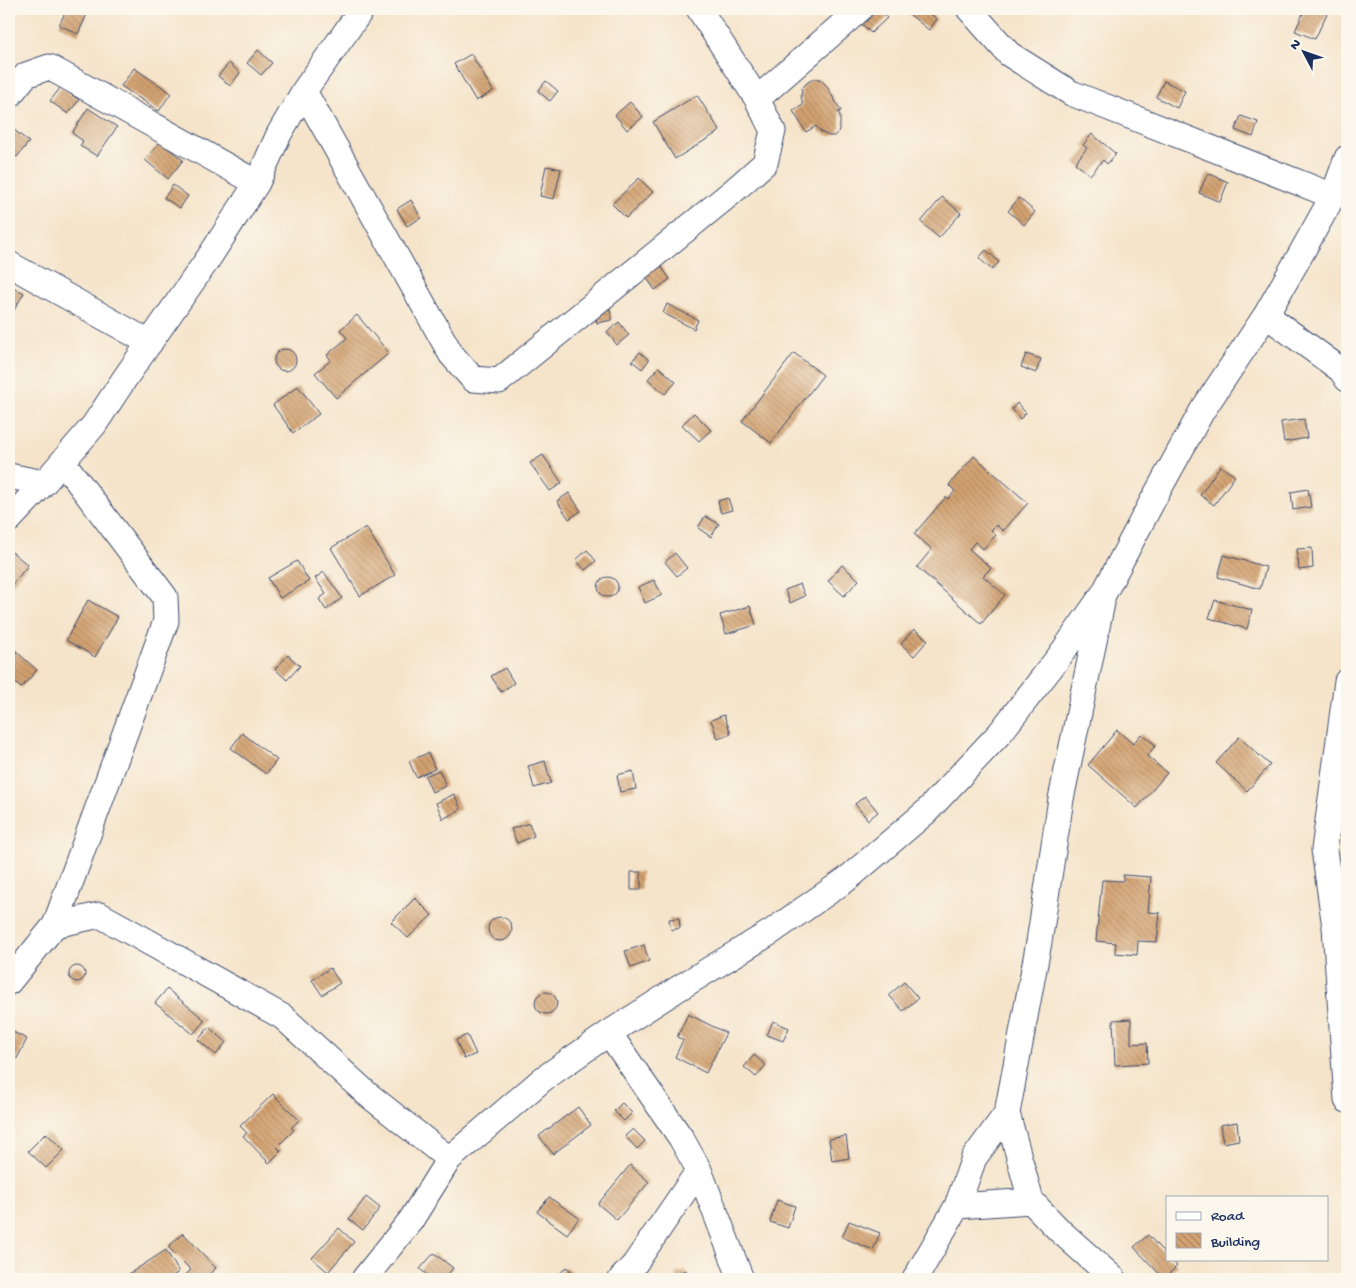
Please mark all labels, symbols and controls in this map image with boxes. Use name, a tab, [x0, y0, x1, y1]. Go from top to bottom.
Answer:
north arrow	[1278, 28, 1328, 78]
text: N	[1287, 36, 1305, 54]
legend	[1166, 1196, 1328, 1260]
text: Road	[1211, 1208, 1245, 1226]
text: Building	[1210, 1234, 1260, 1252]

